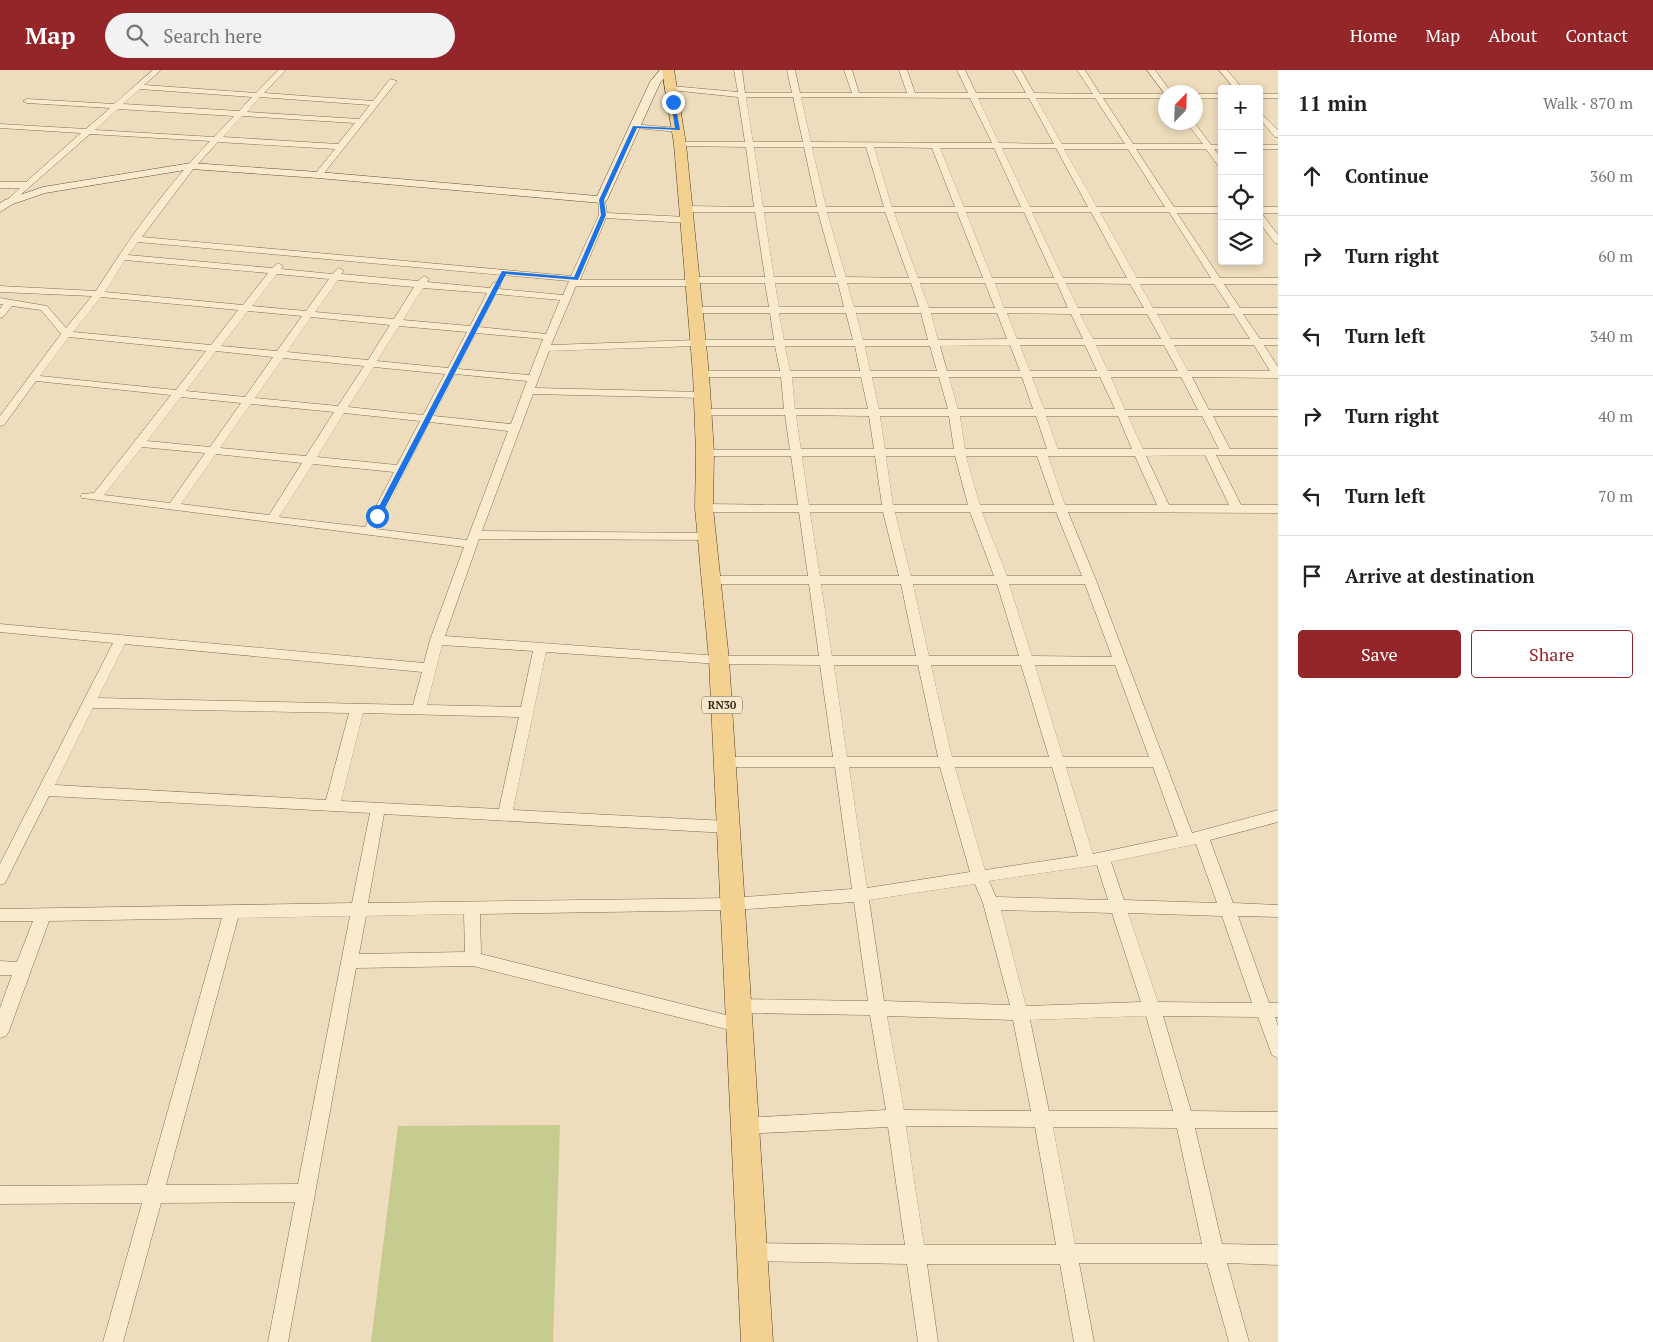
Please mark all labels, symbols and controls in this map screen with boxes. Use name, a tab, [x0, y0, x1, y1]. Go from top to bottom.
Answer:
search box	[105, 13, 455, 58]
text: Map	[25, 19, 75, 51]
icon: search	[123, 21, 151, 49]
text: Search here	[163, 23, 262, 48]
text: Home	[1350, 23, 1397, 47]
text: Map	[1425, 23, 1460, 47]
text: About	[1488, 23, 1537, 47]
text: Contact	[1565, 23, 1628, 47]
north arrow	[1158, 85, 1203, 130]
map controls	[1218, 85, 1263, 265]
button: +	[1218, 85, 1263, 130]
text: 11 min	[1298, 89, 1367, 117]
route end	[662, 91, 685, 114]
text: Walk · 870 m	[1543, 92, 1633, 114]
button: −	[1218, 130, 1263, 175]
icon: ahead	[1298, 162, 1326, 190]
text: Continue	[1345, 163, 1429, 188]
text: 360 m	[1590, 165, 1633, 187]
button: locate	[1218, 175, 1263, 220]
button: layers	[1218, 220, 1263, 265]
icon: right	[1298, 242, 1326, 270]
text: Turn right	[1345, 243, 1439, 268]
text: 60 m	[1598, 245, 1633, 267]
icon: left	[1298, 322, 1326, 350]
text: Turn left	[1345, 323, 1426, 348]
text: 340 m	[1590, 325, 1633, 347]
icon: right	[1298, 402, 1326, 430]
text: Turn right	[1345, 403, 1439, 428]
text: 40 m	[1598, 405, 1633, 427]
icon: left	[1298, 482, 1326, 510]
text: Turn left	[1345, 483, 1426, 508]
text: 70 m	[1598, 485, 1633, 507]
route start	[366, 505, 389, 528]
icon: arrive	[1298, 562, 1326, 590]
text: Arrive at destination	[1345, 563, 1534, 588]
button: Save	[1298, 630, 1461, 678]
button: Share	[1471, 630, 1633, 678]
road number: RN30	[702, 696, 742, 714]

